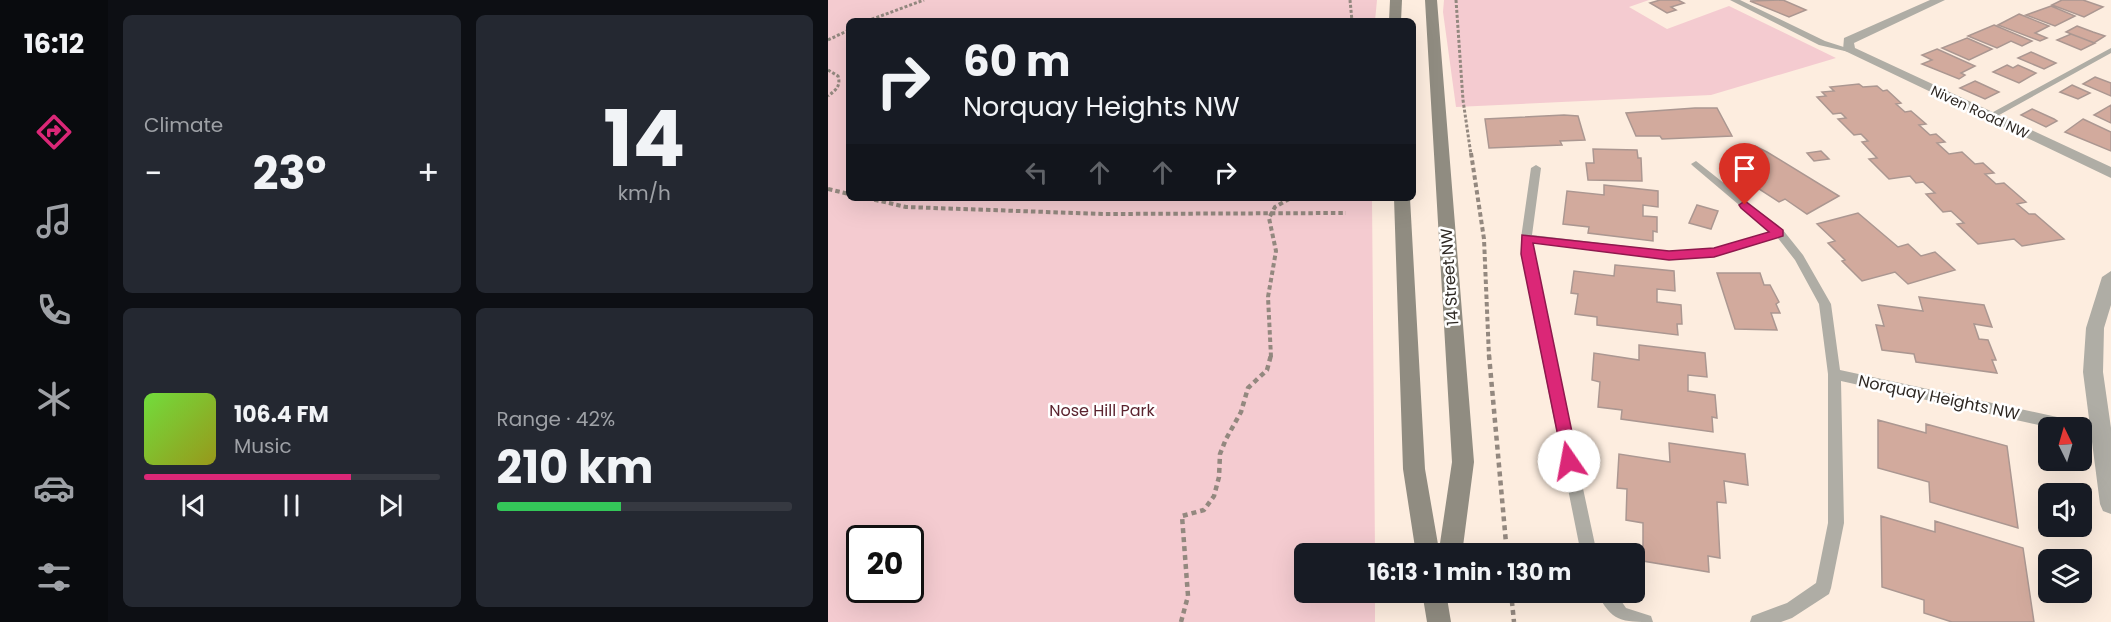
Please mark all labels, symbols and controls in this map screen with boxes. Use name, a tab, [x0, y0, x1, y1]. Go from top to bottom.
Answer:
text: 16:12	[24, 25, 84, 62]
text: 60 m	[963, 32, 1071, 91]
icon: right	[864, 42, 942, 120]
street label: Niven Road NW	[1928, 81, 2033, 144]
text: 14	[603, 84, 685, 193]
text: Norquay Heights NW	[963, 88, 1240, 125]
icon: directions	[33, 111, 75, 153]
text: Climate	[144, 111, 223, 139]
text: 23°	[253, 142, 326, 205]
pin	[1719, 143, 1770, 205]
text: −	[144, 150, 162, 197]
text: +	[417, 150, 440, 197]
icon: arrive	[1728, 152, 1761, 185]
icon: left	[1020, 156, 1053, 189]
icon: ahead	[1083, 156, 1116, 189]
icon: ahead	[1146, 156, 1179, 189]
icon: right	[1209, 156, 1242, 189]
text: km/h	[618, 179, 671, 207]
icon: music	[33, 200, 75, 242]
street label: 14 Street NW	[1435, 227, 1464, 326]
icon: phone	[33, 289, 75, 331]
street label: Norquay Heights NW	[1856, 369, 2022, 426]
icon: climate	[33, 378, 75, 420]
text: 106.4 FM	[234, 399, 329, 430]
park label: Nose Hill Park	[1049, 399, 1155, 422]
text: Range · 42%	[497, 405, 615, 433]
north arrow	[2038, 417, 2092, 471]
map controls	[2038, 417, 2092, 603]
position arrow	[1537, 429, 1601, 493]
text: Music	[234, 432, 292, 460]
text: 210 km	[497, 436, 653, 499]
icon: car	[33, 467, 75, 509]
button: sound	[2038, 483, 2092, 537]
icon: previous	[177, 489, 210, 522]
icon: pause	[275, 489, 308, 522]
icon: next	[374, 489, 407, 522]
speed limit sign: 20	[846, 525, 924, 603]
button: layers	[2038, 549, 2092, 603]
icon: filters	[33, 556, 75, 598]
text: 16:13 · 1 min · 130 m	[1368, 557, 1571, 588]

